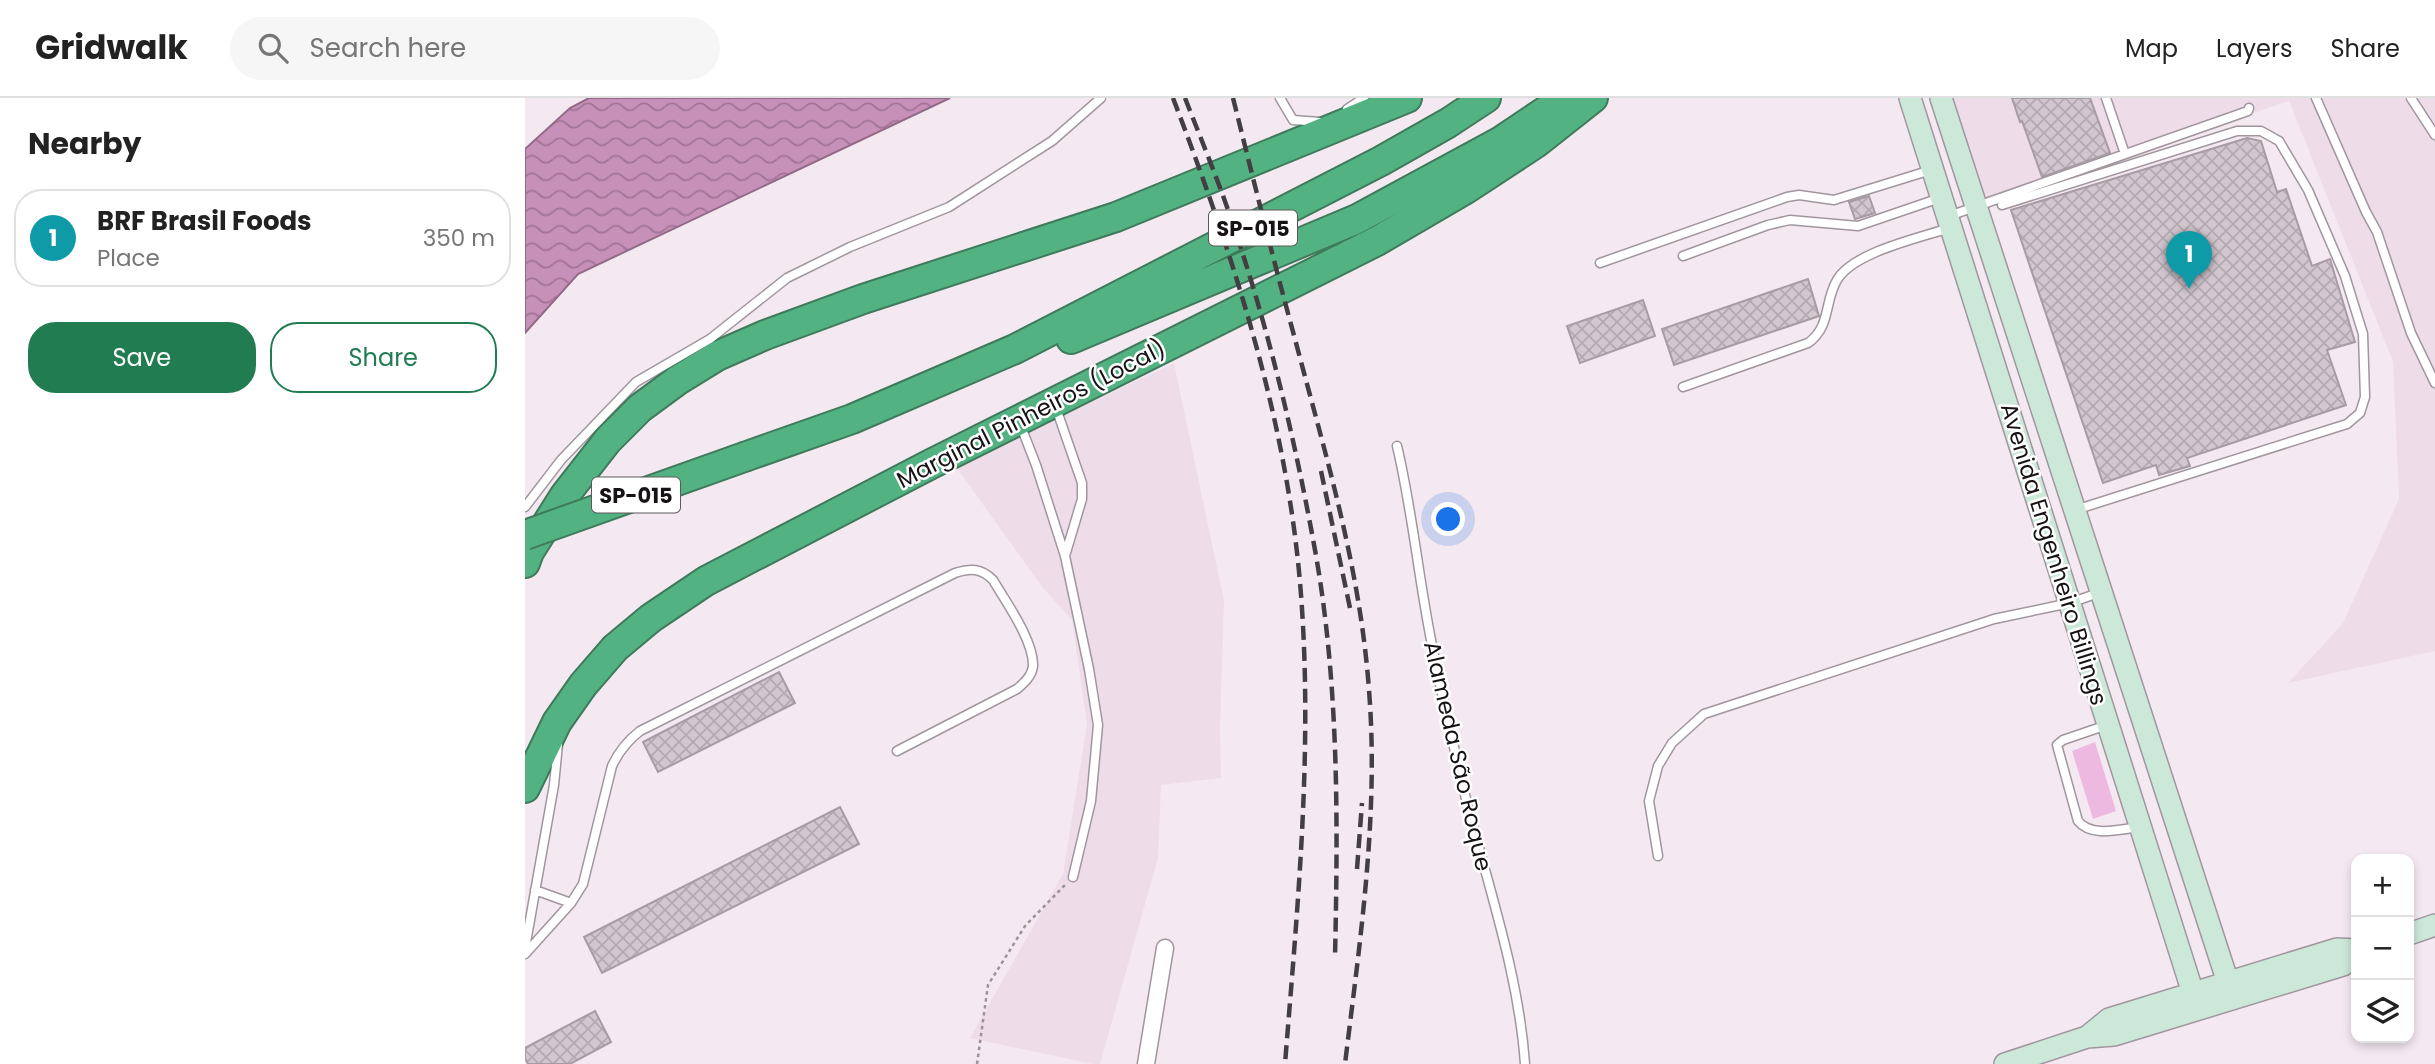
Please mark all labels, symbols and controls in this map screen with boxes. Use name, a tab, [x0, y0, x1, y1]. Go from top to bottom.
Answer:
search box	[230, 17, 720, 80]
text: Gridwalk	[35, 24, 188, 71]
icon: search	[254, 29, 292, 67]
text: Search here	[310, 30, 466, 66]
text: Map	[2125, 32, 2178, 65]
text: Layers	[2216, 32, 2292, 65]
text: Share	[2330, 32, 2400, 65]
text: Nearby	[28, 122, 142, 165]
text: BRF Brasil Foods	[97, 203, 312, 239]
road number: SP-015	[1209, 211, 1297, 246]
text: 1	[49, 222, 57, 254]
text: 350 m	[423, 222, 495, 254]
pin: 1	[2166, 231, 2212, 289]
text: Place	[97, 242, 160, 274]
button: Save	[28, 322, 256, 393]
button: Share	[270, 322, 497, 393]
street label: Marginal Pinheiros (Local)	[891, 332, 1171, 496]
street label: Avenida Engenheiro Billings	[1993, 399, 2115, 709]
road number: SP-015	[592, 478, 680, 512]
your location	[1431, 502, 1465, 536]
street label: Alameda São Roque	[1416, 638, 1500, 874]
map controls	[2351, 854, 2414, 1043]
button: +	[2351, 854, 2414, 917]
button: −	[2351, 917, 2414, 980]
button: layers	[2351, 980, 2414, 1043]

